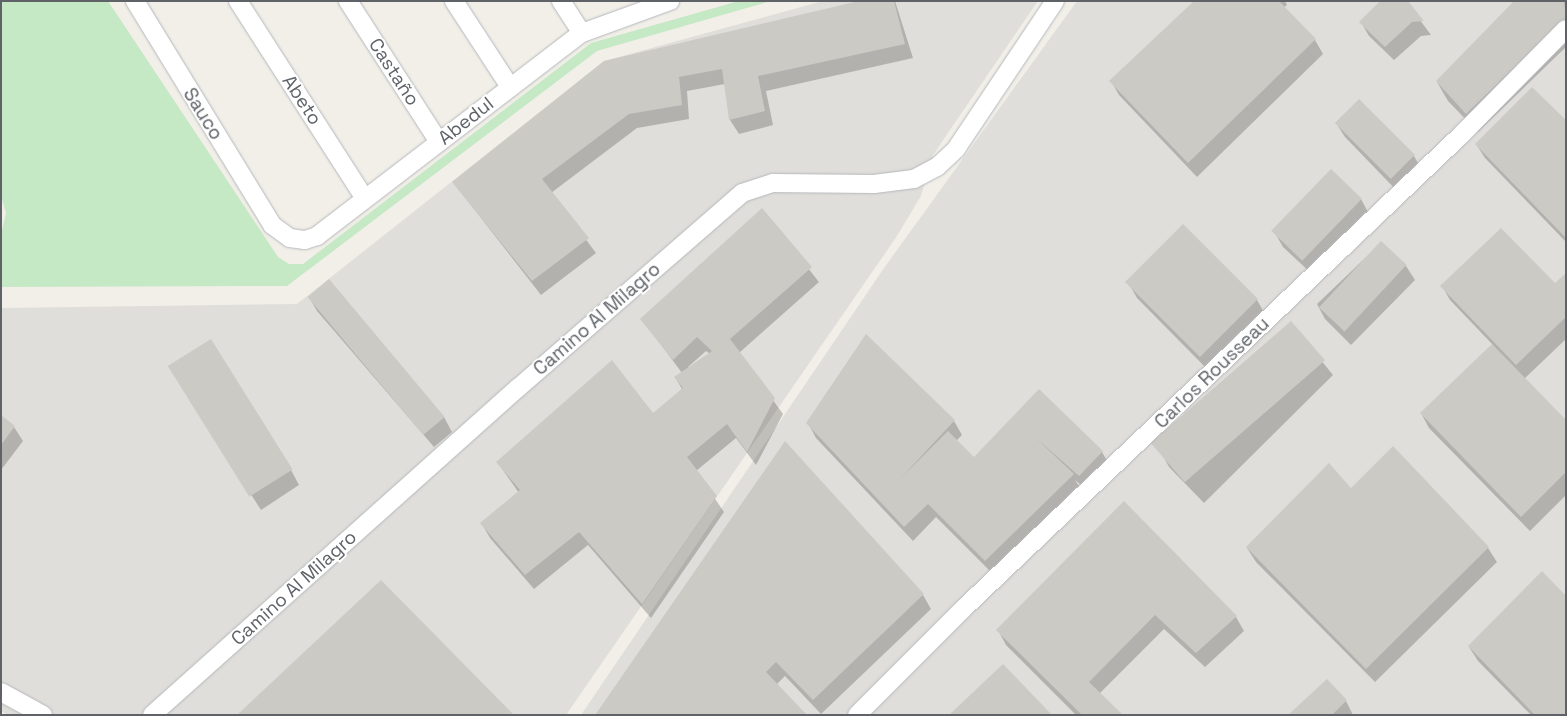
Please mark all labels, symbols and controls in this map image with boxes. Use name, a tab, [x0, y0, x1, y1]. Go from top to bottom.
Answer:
street label: Castaño	[364, 34, 424, 110]
street label: Abeto	[277, 71, 327, 129]
street label: Sauco	[178, 84, 228, 144]
street label: Abedul	[434, 92, 498, 150]
street label: Camino Al Milagro	[529, 258, 665, 380]
street label: Carlos Rousseau	[1150, 313, 1274, 433]
street label: Camino Al Milagro	[227, 526, 361, 650]

